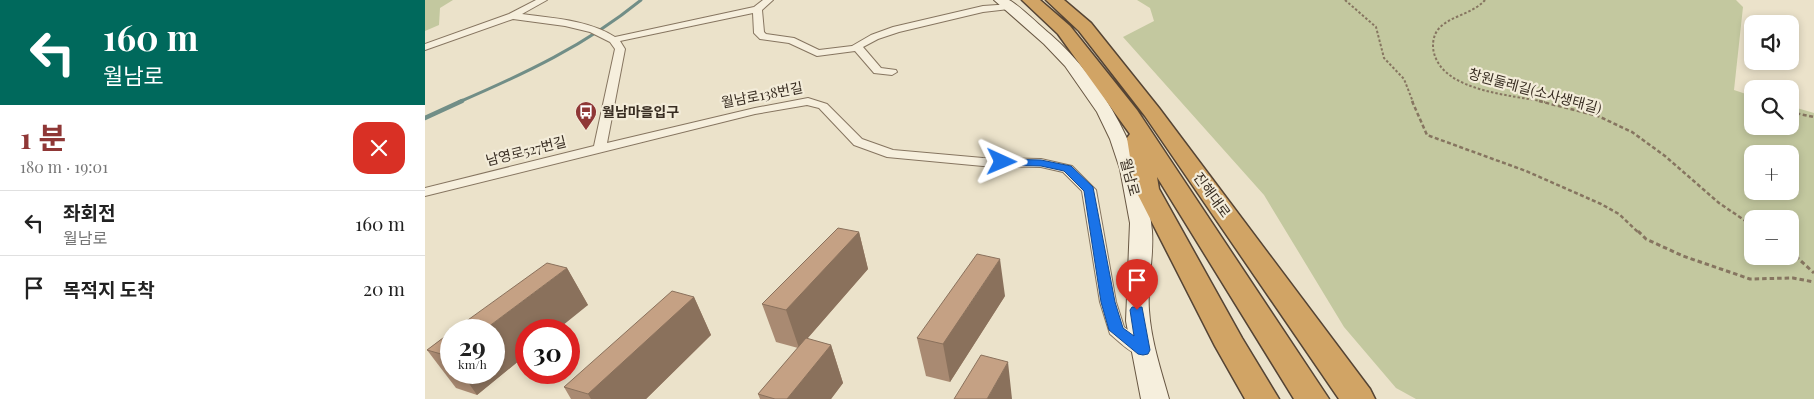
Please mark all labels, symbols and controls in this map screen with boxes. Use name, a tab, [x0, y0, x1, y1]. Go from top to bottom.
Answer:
text: 160 m	[103, 13, 198, 60]
map controls	[1744, 15, 1799, 265]
button: sound	[1744, 15, 1799, 70]
icon: left	[20, 20, 85, 85]
text: 월남로	[103, 60, 164, 90]
street label: 창원둘레길(소사생태길)	[1466, 64, 1604, 117]
street label: 월남로138번길	[719, 77, 804, 112]
button: search	[1744, 80, 1799, 135]
bus stop icon: 월남마을입구	[574, 100, 598, 131]
place label: 월남마을입구	[602, 102, 679, 121]
text: 1 분	[20, 117, 66, 157]
button: close	[353, 122, 405, 174]
street label: 남영로527번길	[484, 131, 568, 170]
position arrow	[975, 135, 1027, 187]
button: +	[1744, 145, 1799, 200]
text: 180 m · 19:01	[20, 156, 108, 177]
street label: 월남로	[1116, 156, 1145, 198]
street label: 진해대로	[1190, 168, 1235, 221]
text: 좌회전	[63, 199, 115, 225]
icon: left	[20, 209, 48, 237]
text: 160 m	[355, 210, 405, 236]
button: −	[1744, 210, 1799, 265]
text: 월남로	[63, 227, 107, 248]
pin	[1116, 259, 1158, 310]
icon: arrive	[1123, 266, 1151, 294]
icon: arrive	[20, 274, 48, 302]
text: 20 m	[363, 275, 405, 301]
text: 목적지 도착	[63, 276, 155, 302]
speed limit sign: 30	[515, 319, 580, 384]
text: 29	[459, 329, 486, 362]
text: km/h	[458, 356, 487, 372]

